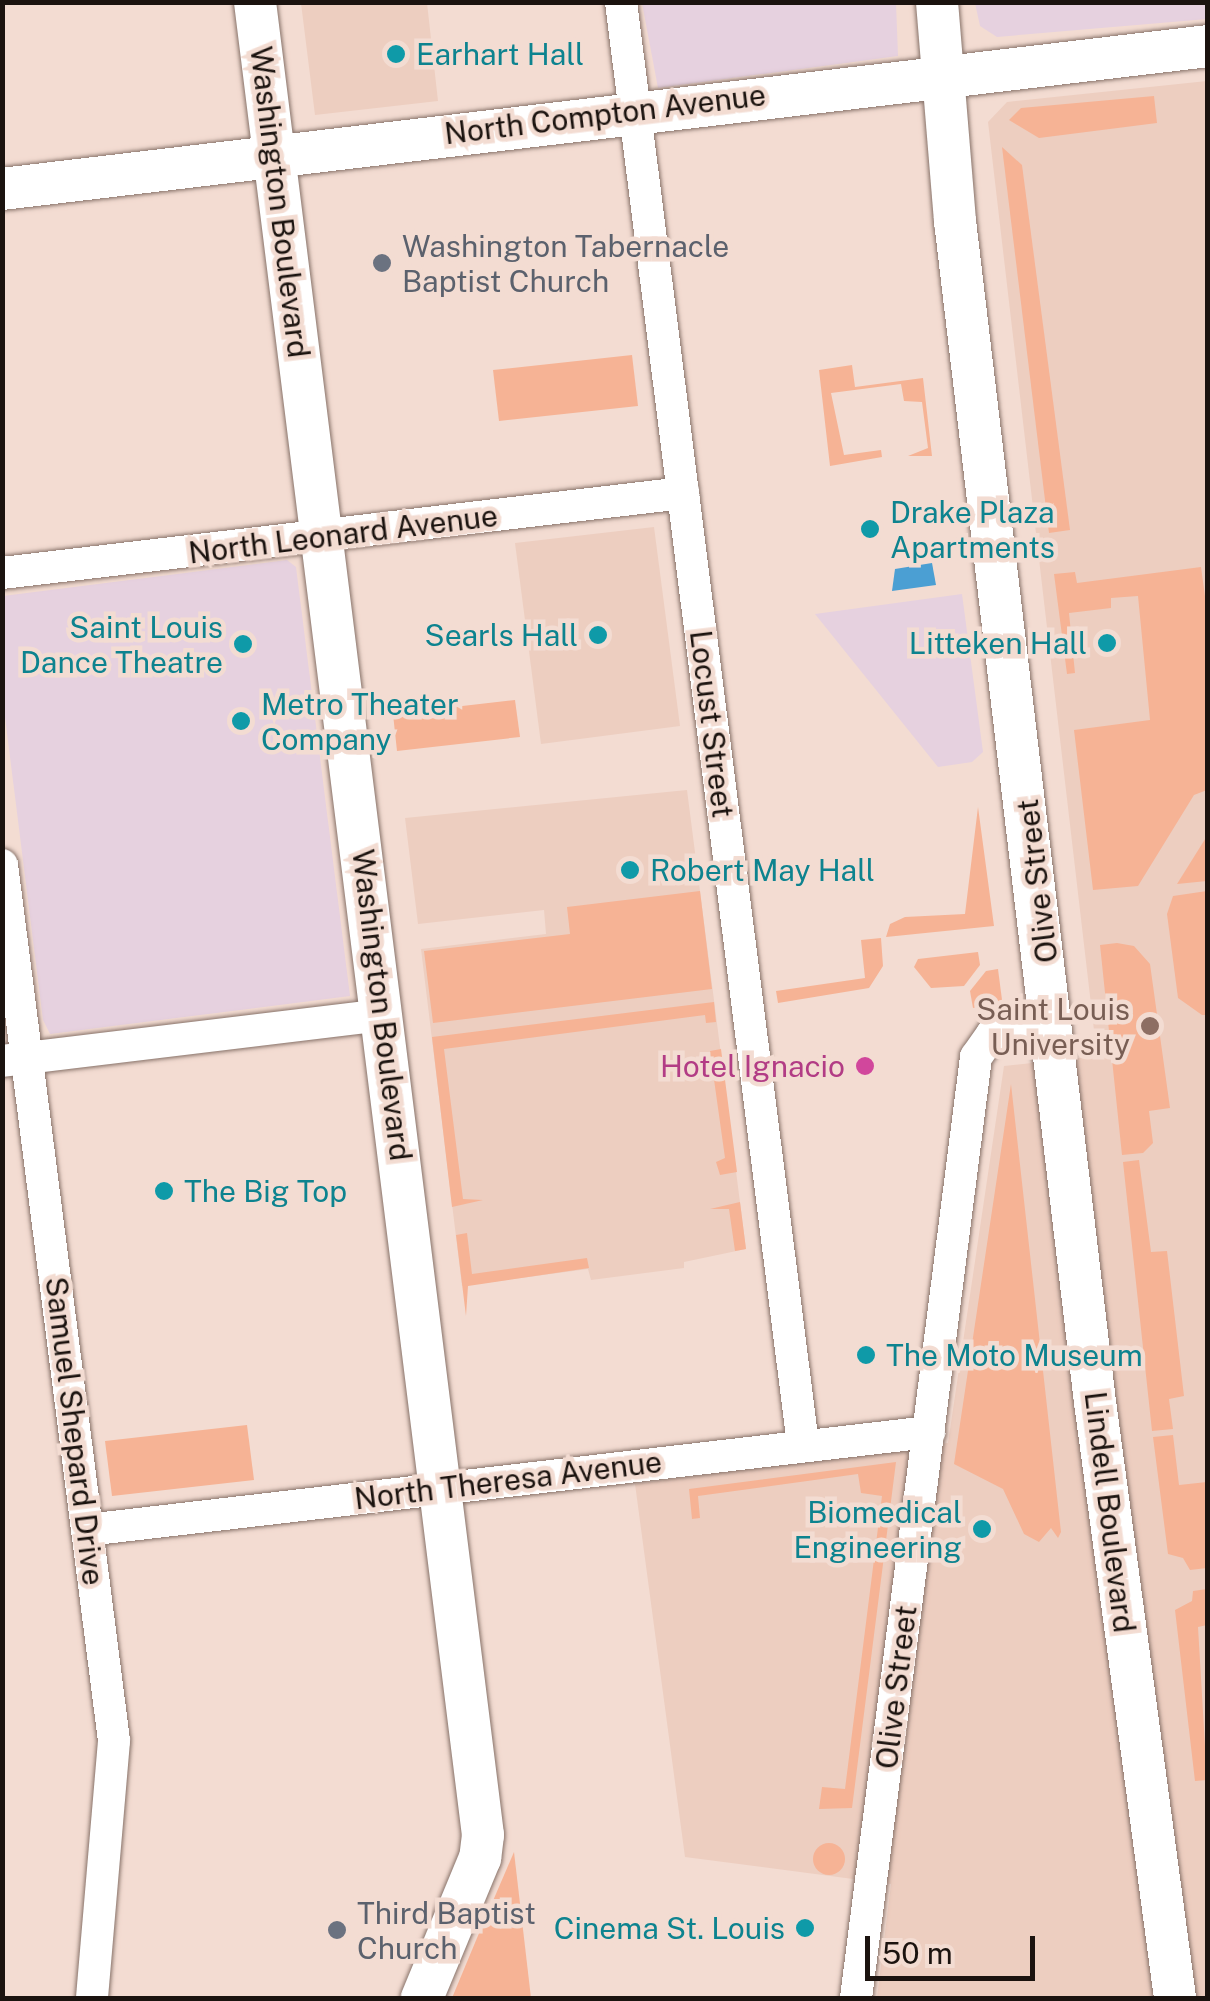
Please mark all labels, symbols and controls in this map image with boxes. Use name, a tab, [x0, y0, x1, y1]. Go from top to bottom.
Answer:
place label: Earhart Hall	[416, 36, 584, 72]
marker: Earhart Hall	[385, 43, 407, 65]
street label: Washington Boulevard	[243, 44, 317, 360]
street label: North Compton Avenue	[442, 76, 768, 152]
place label: Washington Tabernacle Baptist Church	[402, 228, 729, 298]
marker: Washington Tabernacle Baptist Church	[371, 252, 393, 274]
place label: Drake Plaza Apartments	[890, 494, 1055, 564]
street label: North Leonard Avenue	[186, 497, 500, 571]
marker: Drake Plaza Apartments	[859, 518, 881, 540]
place label: Saint Louis Dance Theatre	[20, 609, 223, 680]
place label: Searls Hall	[424, 617, 578, 653]
marker: Searls Hall	[587, 624, 609, 646]
place label: Litteken Hall	[909, 625, 1087, 661]
street label: Locust Street	[683, 628, 741, 820]
marker: Litteken Hall	[1096, 632, 1118, 654]
marker: Saint Louis Dance Theatre	[232, 633, 254, 655]
place label: Metro Theater Company	[261, 686, 459, 756]
marker: Metro Theater Company	[230, 710, 252, 732]
street label: Olive Street	[1009, 797, 1065, 965]
street label: Washington Boulevard	[345, 847, 419, 1163]
place label: Robert May Hall	[650, 852, 875, 888]
marker: Robert May Hall	[619, 859, 641, 881]
place label: Saint Louis University	[976, 991, 1130, 1062]
marker: Saint Louis University	[1139, 1015, 1161, 1037]
place label: Hotel Ignacio	[660, 1048, 845, 1084]
marker: Hotel Ignacio	[854, 1055, 876, 1077]
place label: The Big Top	[184, 1173, 347, 1209]
marker: The Big Top	[153, 1180, 175, 1202]
street label: Samuel Shepard Drive	[38, 1275, 112, 1587]
place label: The Moto Museum	[886, 1337, 1143, 1373]
marker: The Moto Museum	[855, 1344, 877, 1366]
street label: Lindell Boulevard	[1077, 1389, 1143, 1635]
street label: North Theresa Avenue	[352, 1443, 664, 1517]
place label: Biomedical Engineering	[794, 1494, 962, 1564]
marker: Biomedical Engineering	[971, 1518, 993, 1540]
street label: Olive Street	[868, 1603, 924, 1771]
place label: Third Baptist Church	[357, 1895, 536, 1966]
place label: Cinema St. Louis	[554, 1910, 785, 1946]
scale bar	[870, 1916, 1040, 1978]
marker: Cinema St. Louis	[794, 1917, 816, 1939]
marker: Third Baptist Church	[326, 1919, 348, 1941]
text: 50 m	[882, 1935, 953, 1971]

